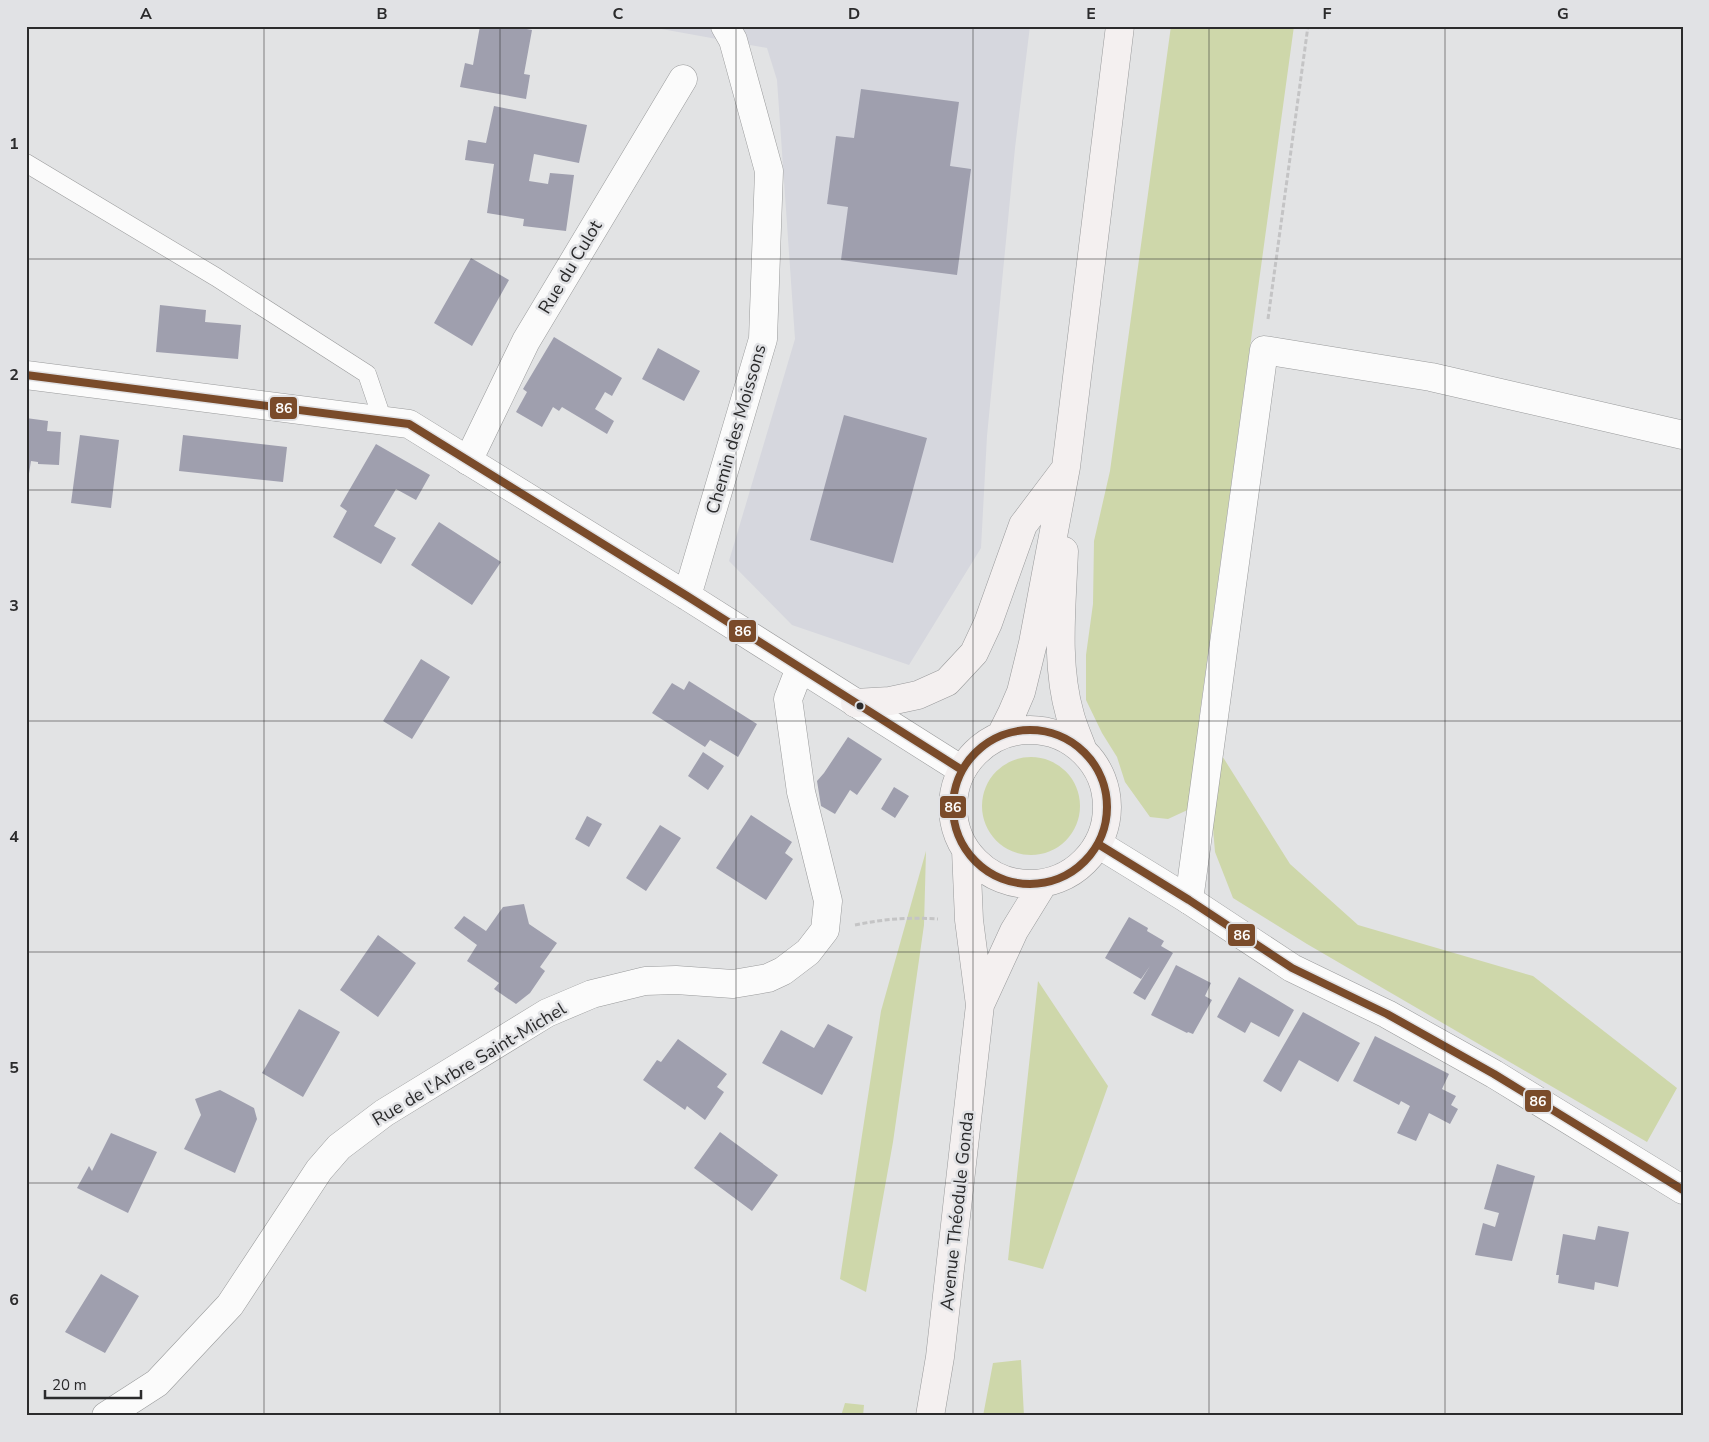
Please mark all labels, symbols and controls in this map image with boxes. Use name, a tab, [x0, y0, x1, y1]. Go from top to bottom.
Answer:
text: A	[140, 3, 152, 25]
text: B	[376, 3, 388, 25]
text: C	[613, 3, 624, 25]
text: D	[848, 3, 860, 25]
text: E	[1086, 3, 1096, 25]
text: F	[1323, 3, 1332, 25]
text: G	[1557, 3, 1569, 25]
text: 1	[9, 133, 19, 155]
street label: Rue du Culot	[533, 215, 608, 318]
street label: Chemin des Moissons	[700, 341, 772, 517]
text: 2	[9, 364, 19, 386]
line badge: 86	[269, 396, 298, 420]
text: 86	[276, 399, 292, 418]
text: 3	[9, 595, 19, 617]
line badge: 86	[728, 619, 757, 643]
text: 86	[735, 622, 751, 641]
unlabelled marker	[855, 701, 865, 711]
line badge: 86	[939, 795, 967, 819]
text: 86	[945, 798, 961, 817]
text: 4	[9, 826, 19, 848]
line badge: 86	[1227, 923, 1256, 947]
text: 86	[1234, 926, 1250, 945]
street label: Rue de l'Arbre Saint-Michel	[368, 996, 571, 1131]
text: 5	[9, 1057, 19, 1079]
line badge: 86	[1524, 1089, 1552, 1113]
text: 86	[1530, 1092, 1546, 1111]
street label: Avenue Théodule Gonda	[935, 1110, 979, 1312]
text: 6	[9, 1289, 19, 1311]
scale bar	[45, 1367, 141, 1399]
text: 20 m	[52, 1375, 87, 1395]

